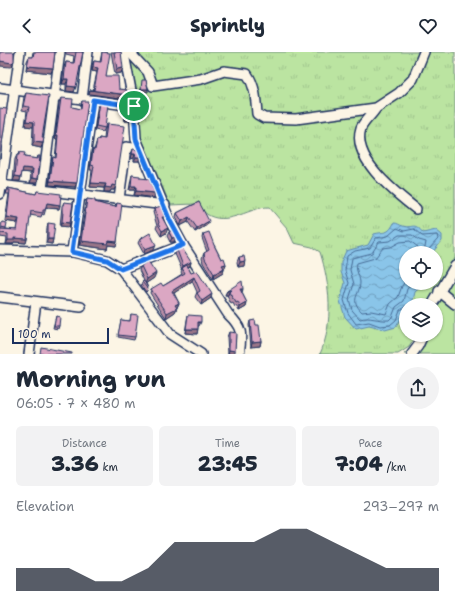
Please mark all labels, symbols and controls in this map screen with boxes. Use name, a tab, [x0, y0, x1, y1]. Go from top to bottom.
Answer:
text: Sprintly	[190, 14, 265, 38]
icon: back	[16, 15, 38, 37]
icon: heart	[417, 15, 439, 37]
pin	[117, 89, 151, 123]
icon: arrive	[123, 95, 145, 117]
map controls	[399, 246, 443, 342]
button: locate	[399, 246, 443, 290]
button: layers	[399, 298, 443, 342]
scale bar	[12, 326, 109, 345]
text: 100 m	[18, 327, 51, 342]
text: Morning run	[16, 365, 166, 394]
button: share	[397, 367, 439, 409]
text: 06:05 · 7 × 480 m	[16, 395, 135, 412]
text: Distance	[62, 436, 107, 451]
text: Time	[215, 436, 240, 451]
text: Pace	[358, 436, 383, 451]
text: 3.36	[51, 451, 99, 477]
text: 23:45	[197, 451, 258, 477]
text: 7:04	[335, 451, 383, 477]
text: km	[99, 460, 118, 475]
text: /km	[383, 460, 406, 475]
text: Elevation	[16, 498, 74, 515]
text: 293–297 m	[362, 498, 439, 515]

